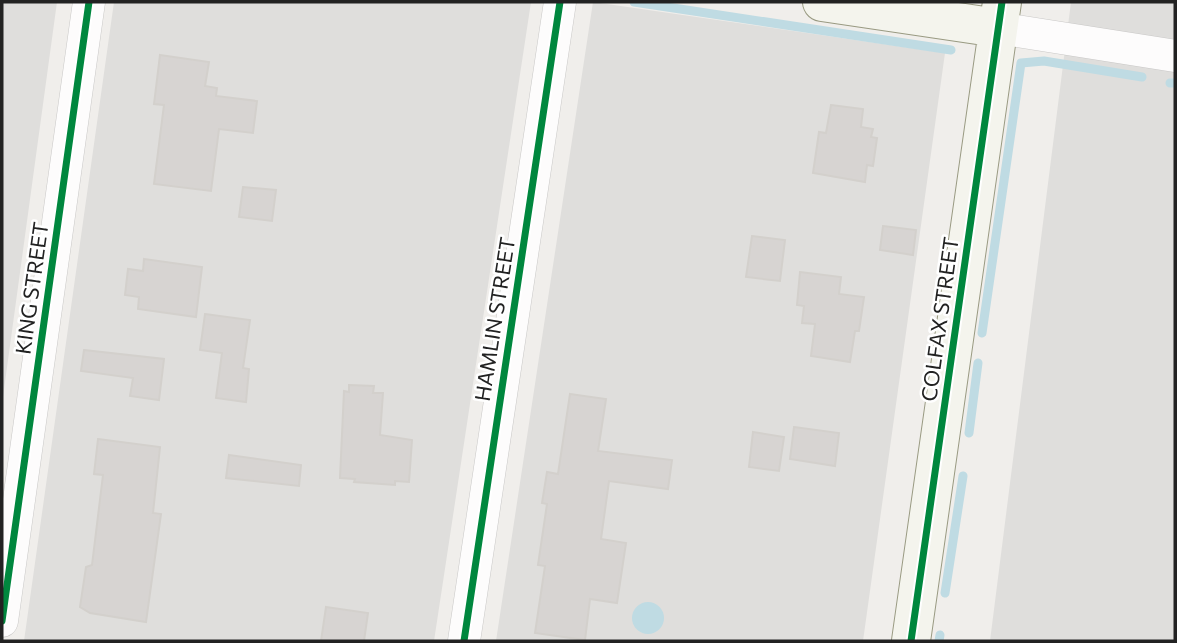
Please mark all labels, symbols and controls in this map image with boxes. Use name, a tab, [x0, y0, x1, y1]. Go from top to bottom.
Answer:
street label: KING STREET	[9, 220, 53, 356]
street label: HAMLIN STREET	[469, 235, 519, 403]
street label: COLFAX STREET	[915, 235, 963, 403]

